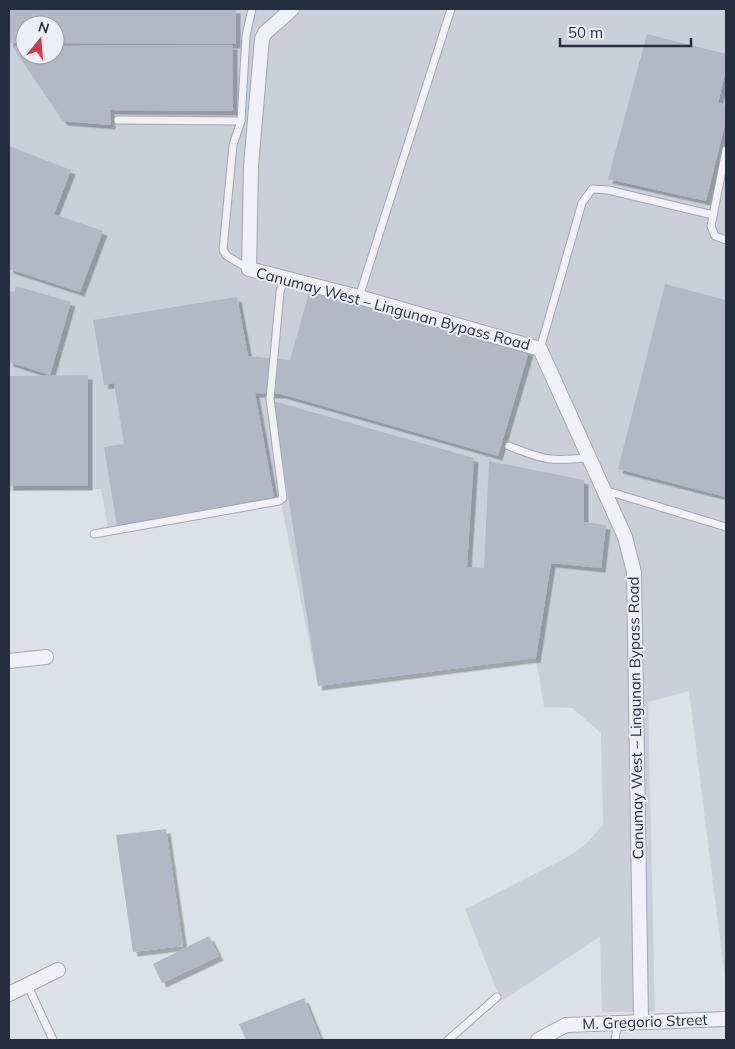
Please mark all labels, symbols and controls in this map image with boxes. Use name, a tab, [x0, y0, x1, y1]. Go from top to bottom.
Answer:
north arrow	[15, 15, 65, 65]
scale bar	[560, 15, 691, 47]
text: N	[36, 17, 51, 38]
text: 50 m	[568, 23, 603, 42]
street label: Canumay West – Lingunan Bypass Road	[254, 263, 532, 354]
street label: Canumay West – Lingunan Bypass Road	[624, 576, 647, 860]
street label: M. Gregorio Street	[582, 1010, 708, 1033]

